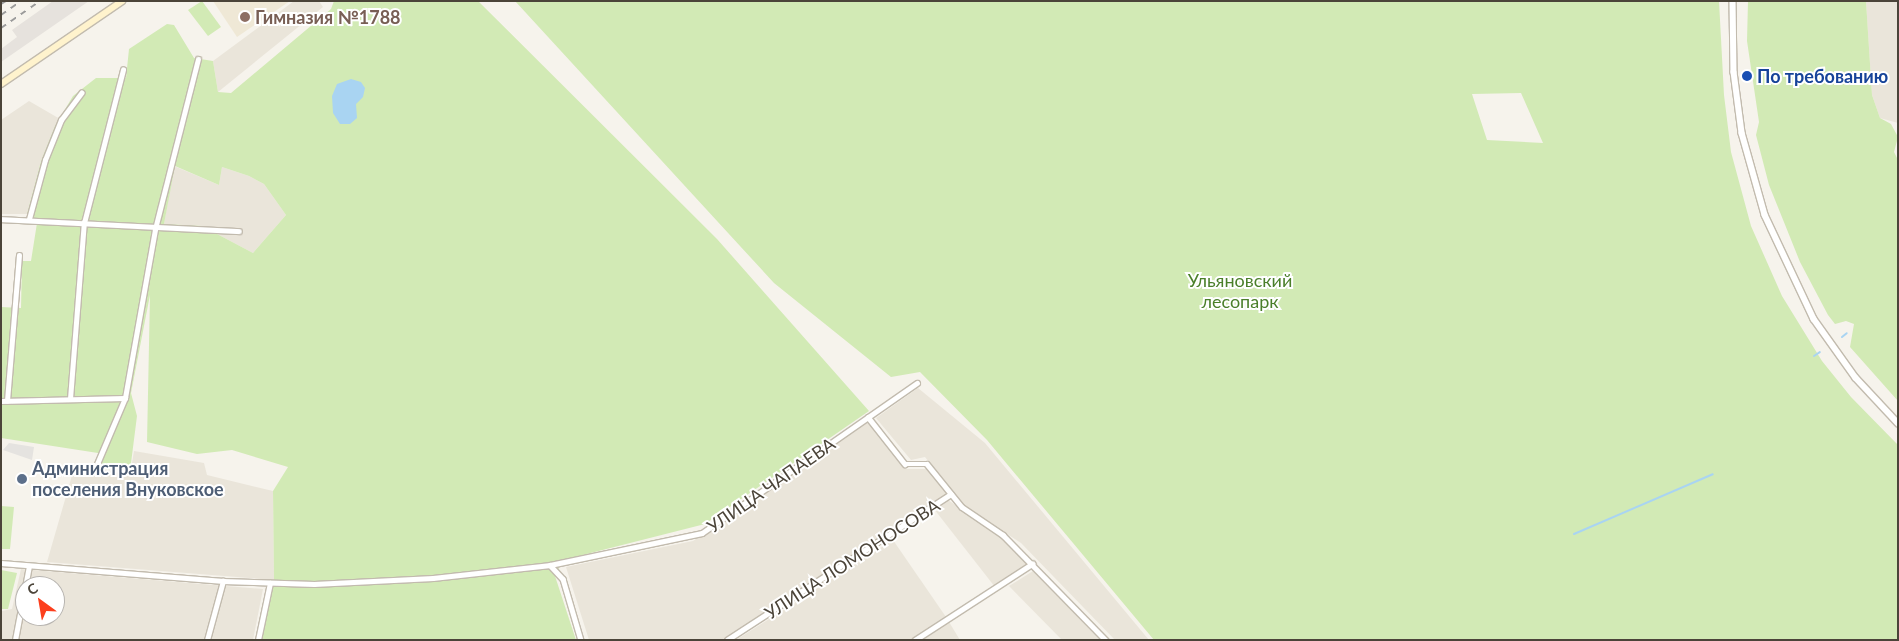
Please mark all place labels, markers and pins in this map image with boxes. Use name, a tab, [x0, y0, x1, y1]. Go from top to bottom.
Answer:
place label: Гимназия №1788	[255, 6, 401, 28]
marker: Гимназия №1788	[239, 11, 251, 23]
place label: По требованию	[1757, 65, 1888, 87]
marker: По требованию	[1741, 70, 1753, 82]
place label: Администрация поселения Внуковское	[32, 458, 224, 500]
marker: Администрация поселения Внуковское	[16, 473, 28, 485]

